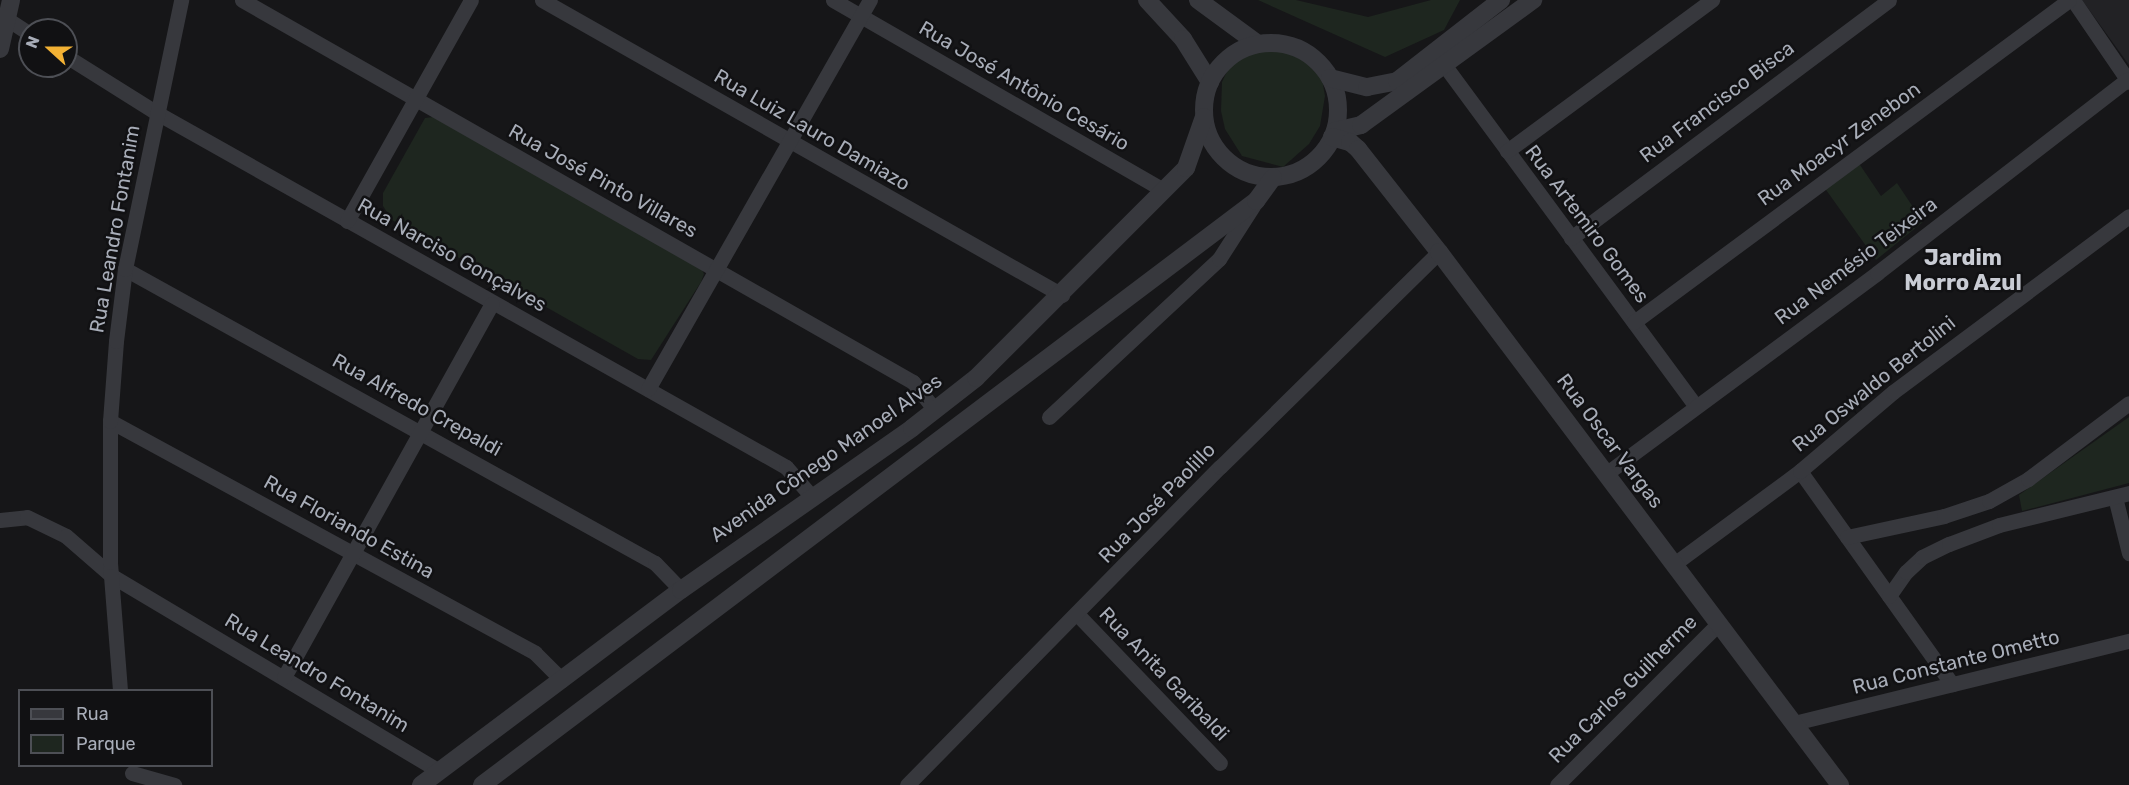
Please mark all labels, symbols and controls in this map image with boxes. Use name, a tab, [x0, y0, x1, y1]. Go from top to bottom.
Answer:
street label: Rua José Antônio Cesário	[914, 16, 1134, 156]
north arrow	[18, 18, 78, 78]
text: N	[22, 33, 44, 51]
street label: Rua Francisco Bisca	[1635, 36, 1799, 168]
street label: Rua Luiz Lauro Damiazo	[710, 64, 914, 196]
street label: Rua Moacyr Zenebon	[1753, 77, 1925, 211]
street label: Rua José Pinto Villares	[504, 119, 702, 243]
street label: Rua Leandro Fontanim	[85, 123, 145, 335]
street label: Rua Artemiro Gomes	[1520, 140, 1654, 308]
street label: Rua Nemésio Teixeira	[1770, 192, 1942, 330]
street label: Rua Narciso Gonçalves	[353, 193, 551, 317]
district label: Jardim Morro Azul	[1904, 244, 2022, 296]
street label: Rua Oswaldo Bertolini	[1788, 311, 1960, 457]
street label: Rua Alfredo Crepaldi	[328, 348, 506, 462]
street label: Avenida Cônego Manoel Alves	[705, 369, 947, 547]
street label: Rua Oscar Vargas	[1551, 369, 1669, 513]
street label: Rua José Paolillo	[1094, 438, 1220, 568]
street label: Rua Floriando Estina	[260, 470, 438, 584]
street label: Rua Anita Garibaldi	[1094, 602, 1234, 746]
street label: Rua Leandro Fontanim	[221, 608, 413, 738]
street label: Rua Carlos Guilherme	[1544, 610, 1702, 768]
street label: Rua Constante Ometto	[1850, 625, 2062, 699]
legend	[18, 689, 213, 767]
text: Rua	[76, 703, 109, 725]
text: Parque	[76, 733, 136, 755]

